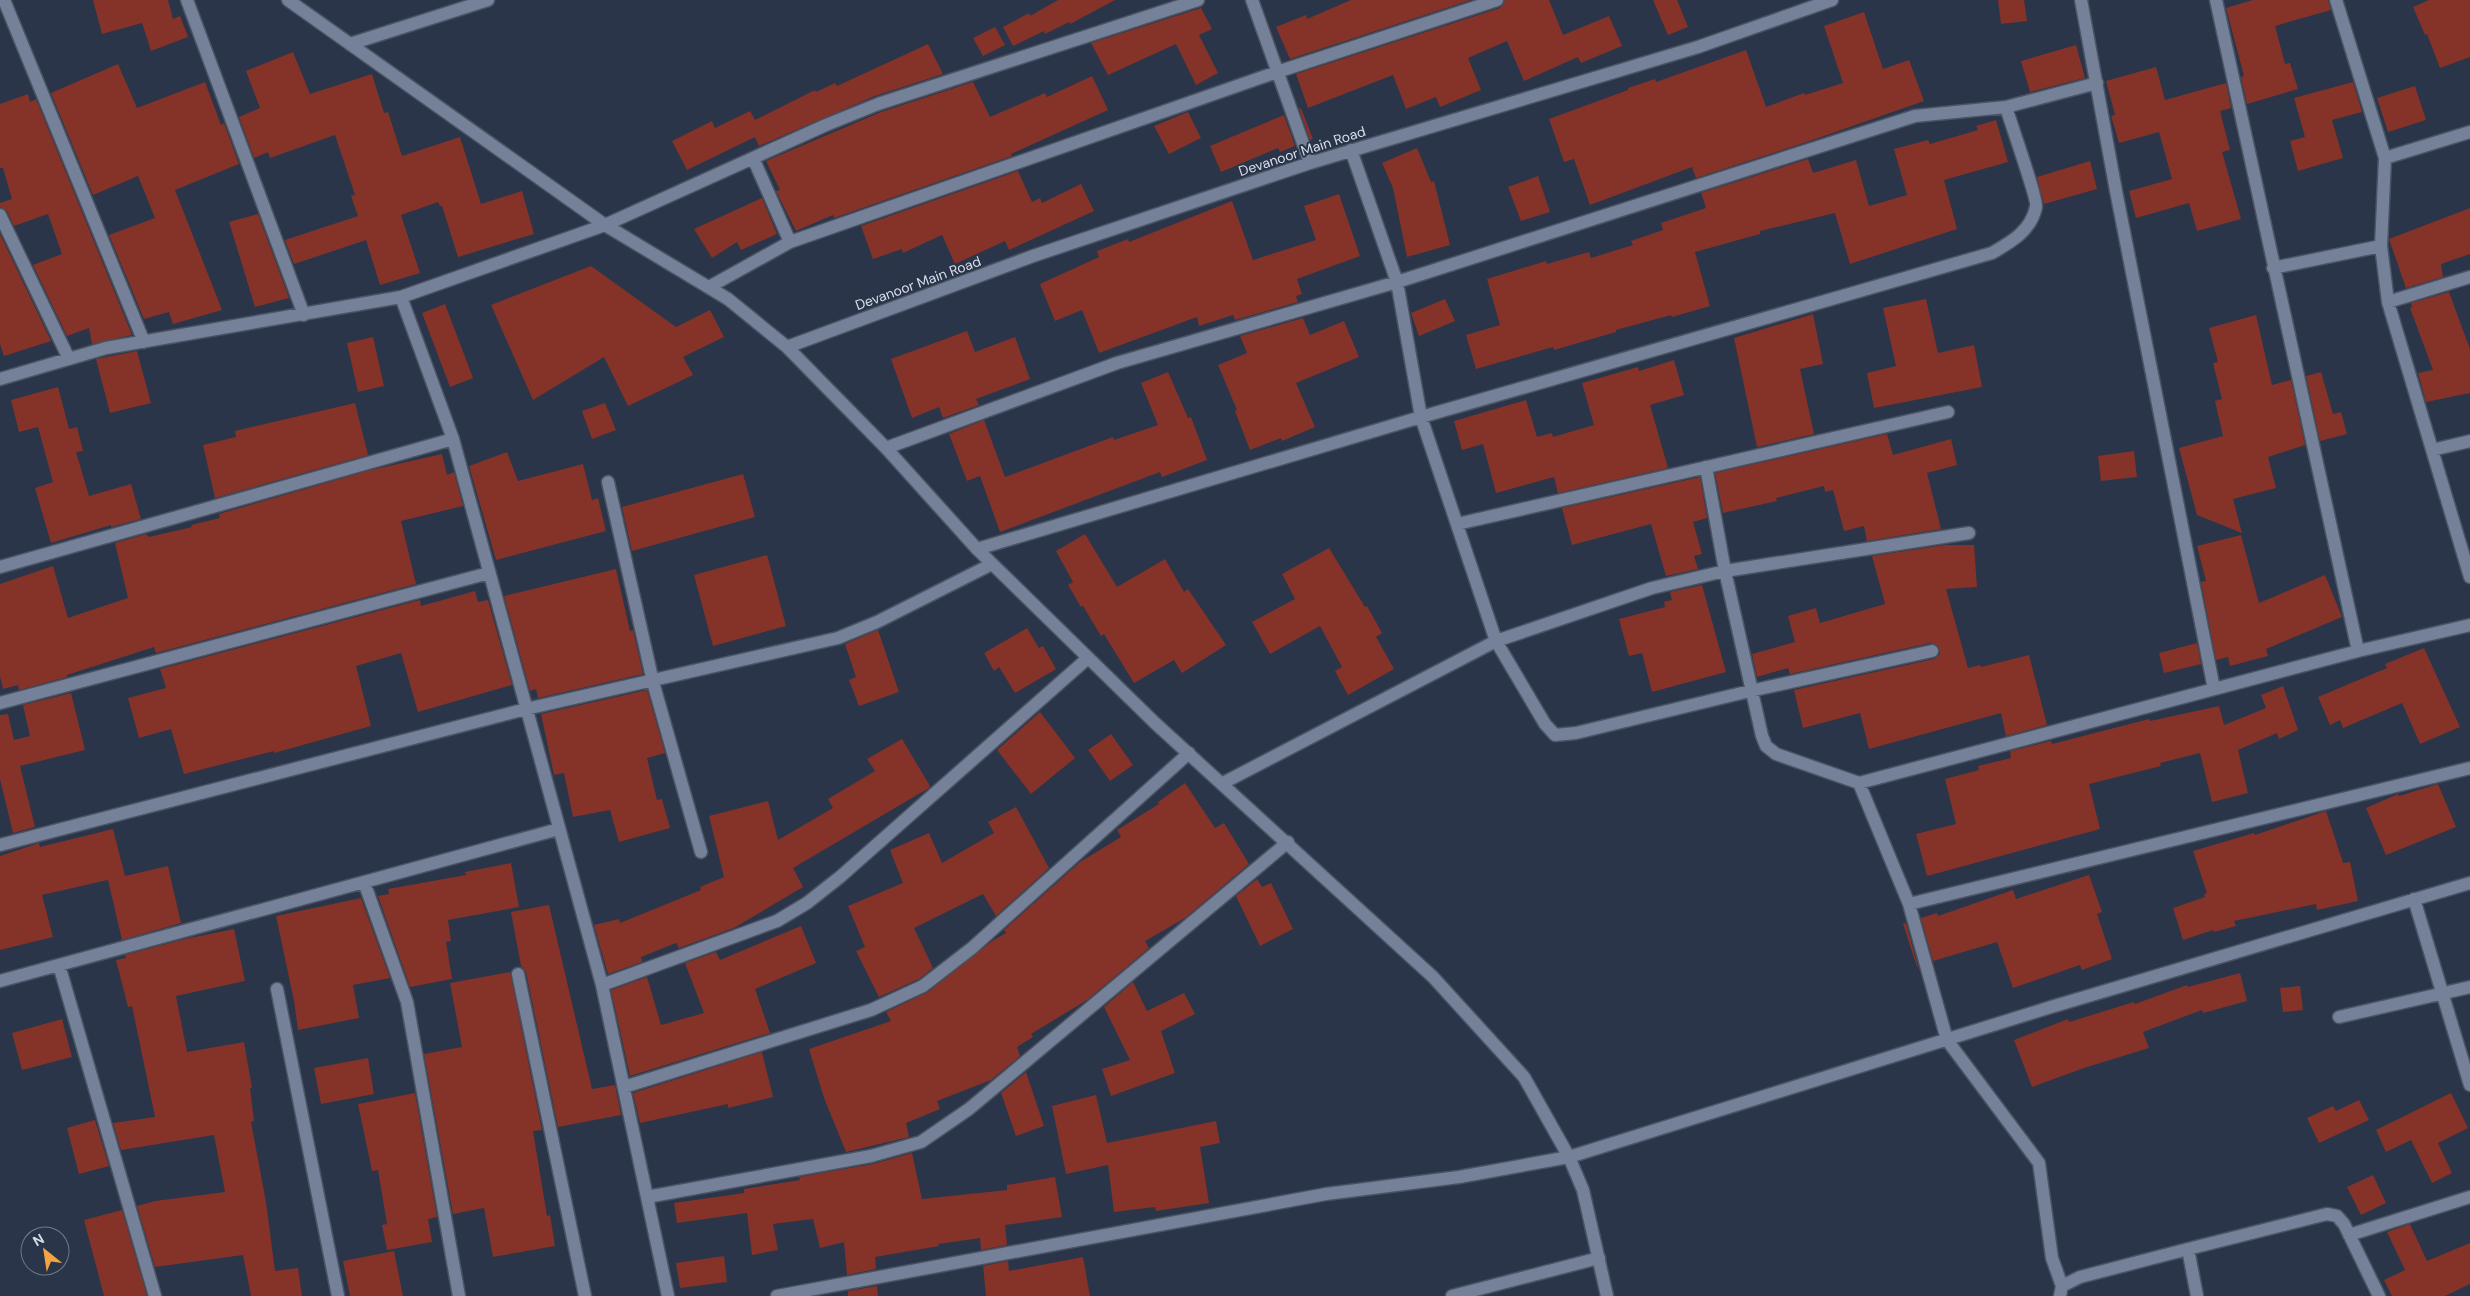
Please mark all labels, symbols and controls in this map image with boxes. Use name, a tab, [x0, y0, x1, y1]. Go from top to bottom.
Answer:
street label: Devanoor Main Road	[1236, 122, 1368, 180]
street label: Devanoor Main Road	[853, 252, 983, 314]
north arrow	[20, 1226, 70, 1276]
text: N	[30, 1229, 47, 1250]

